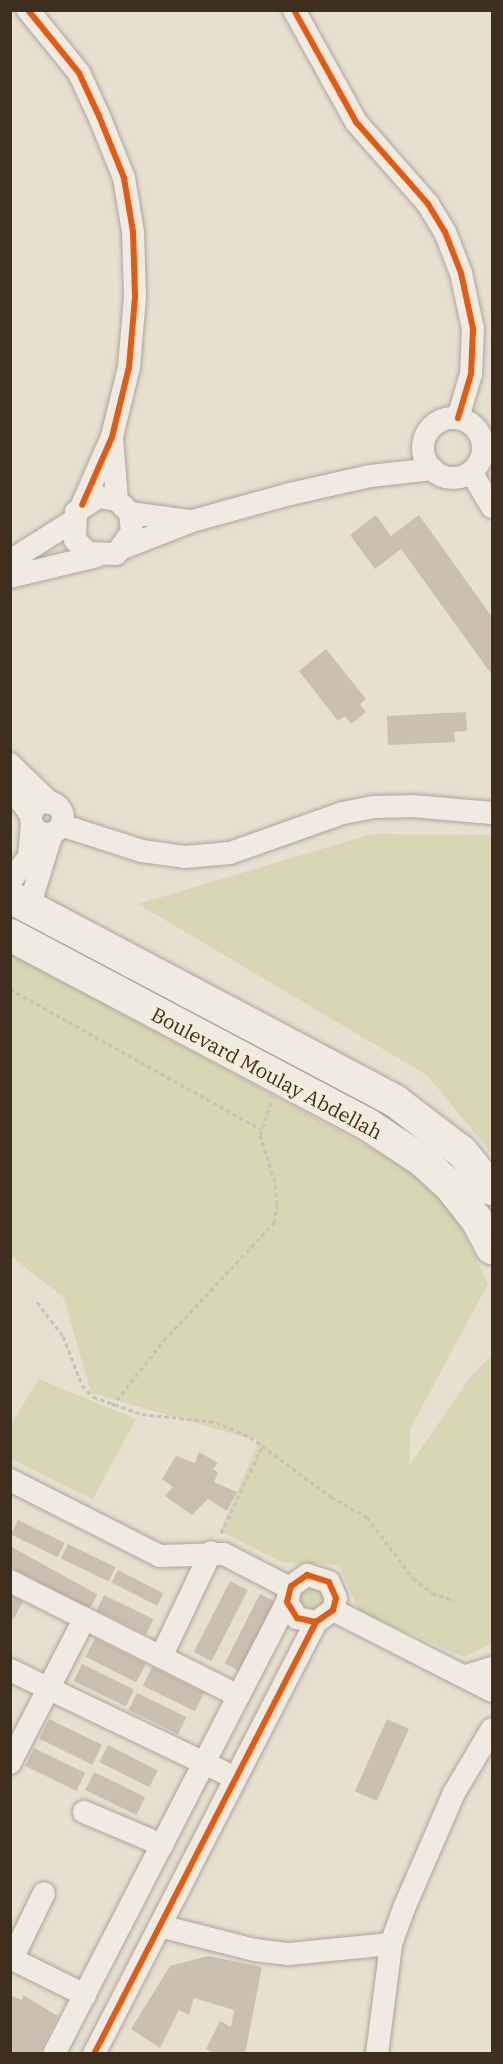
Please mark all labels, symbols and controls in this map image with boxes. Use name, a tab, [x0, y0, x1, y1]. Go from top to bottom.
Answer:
street label: Boulevard Moulay Abdellah	[147, 1002, 387, 1144]

